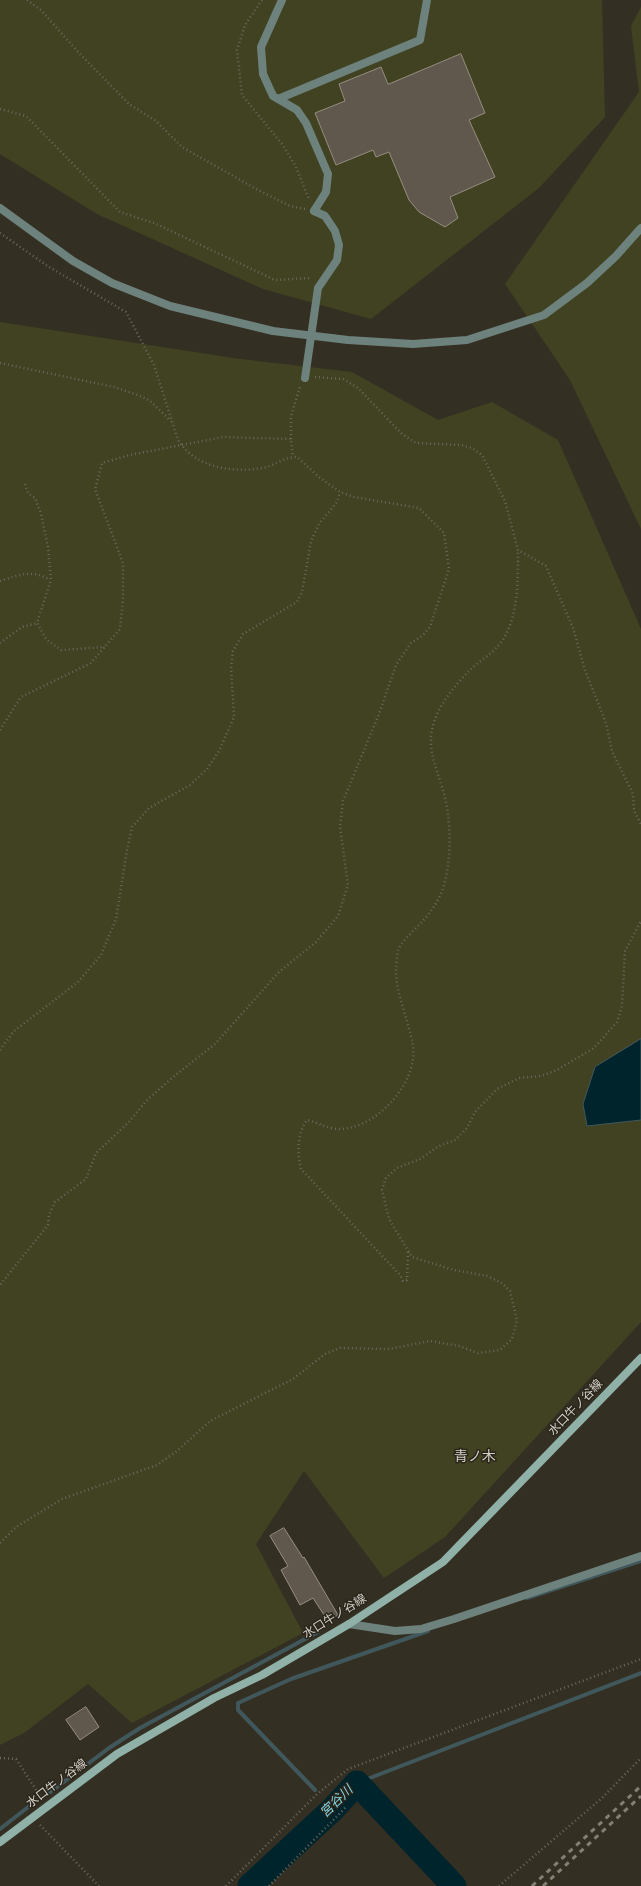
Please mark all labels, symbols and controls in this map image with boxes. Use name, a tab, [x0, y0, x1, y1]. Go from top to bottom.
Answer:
street label: 水口牛ノ谷線	[546, 1377, 606, 1439]
district label: 青ノ木	[454, 1449, 496, 1465]
street label: 水口牛ノ谷線	[301, 1592, 369, 1642]
street label: 水口牛ノ谷線	[24, 1757, 90, 1811]
water label: 宮谷川	[318, 1783, 356, 1821]

